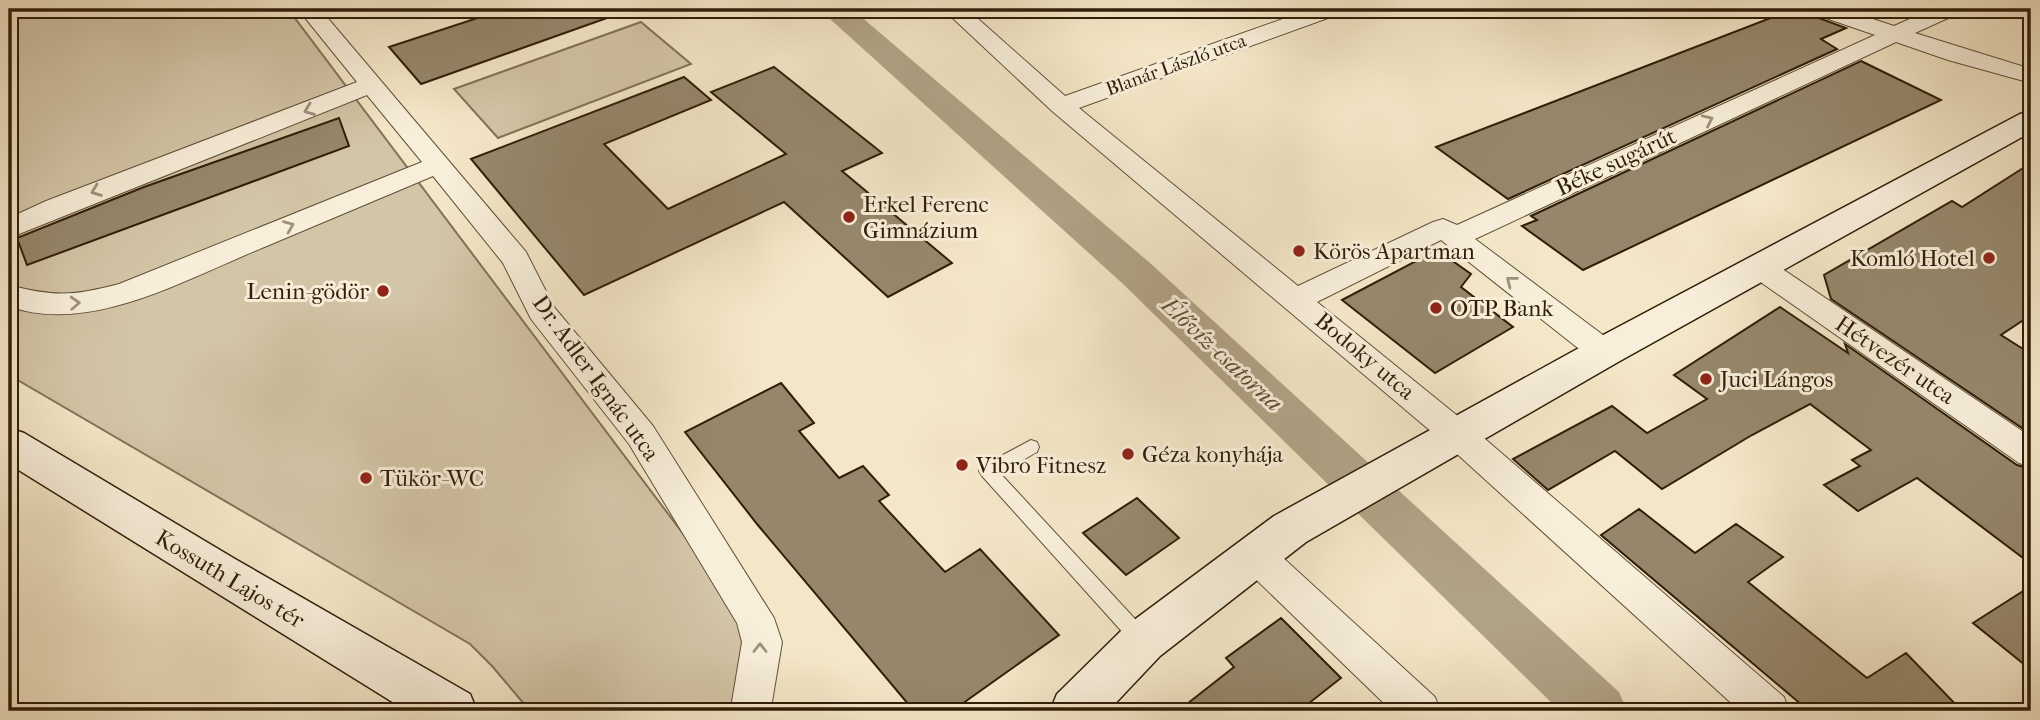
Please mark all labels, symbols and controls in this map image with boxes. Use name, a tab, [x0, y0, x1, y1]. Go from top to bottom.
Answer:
street label: Blanár László utca	[1103, 29, 1249, 101]
one-way arrow	[303, 101, 315, 115]
one-way arrow	[1701, 114, 1713, 128]
street label: Béke sugárút	[1552, 122, 1680, 202]
one-way arrow	[91, 183, 103, 197]
place label: Erkel Ferenc Gimnázium	[863, 191, 989, 244]
marker: Erkel Ferenc Gimnázium	[841, 209, 857, 225]
one-way arrow	[282, 221, 294, 235]
place label: Körös Apartman	[1313, 238, 1475, 265]
marker: Körös Apartman	[1291, 243, 1307, 259]
place label: Komló Hotel	[1850, 245, 1976, 272]
marker: Komló Hotel	[1981, 250, 1997, 266]
one-way arrow	[1507, 276, 1519, 289]
place label: Lenin-gödör	[246, 278, 369, 305]
marker: Lenin-gödör	[375, 283, 391, 299]
street label: Dr. Adler Ignác utca	[527, 290, 665, 466]
water label: Élővíz-csatorna	[1154, 290, 1288, 417]
place label: OTP Bank	[1450, 295, 1554, 322]
one-way arrow	[70, 296, 81, 311]
marker: OTP Bank	[1428, 300, 1444, 316]
street label: Bodoky utca	[1310, 307, 1421, 406]
street label: Hétvezér utca	[1830, 310, 1960, 410]
place label: Juci Lángos	[1718, 366, 1833, 393]
marker: Juci Lángos	[1698, 371, 1714, 387]
place label: Géza konyhája	[1142, 441, 1284, 468]
marker: Géza konyhája	[1120, 446, 1136, 462]
place label: Vibro Fitnesz	[975, 452, 1106, 479]
marker: Vibro Fitnesz	[954, 457, 970, 473]
place label: Tükör-WC	[380, 465, 484, 492]
marker: Tükör-WC	[358, 470, 374, 486]
street label: Kossuth Lajos tér	[151, 524, 309, 634]
one-way arrow	[752, 642, 768, 653]

